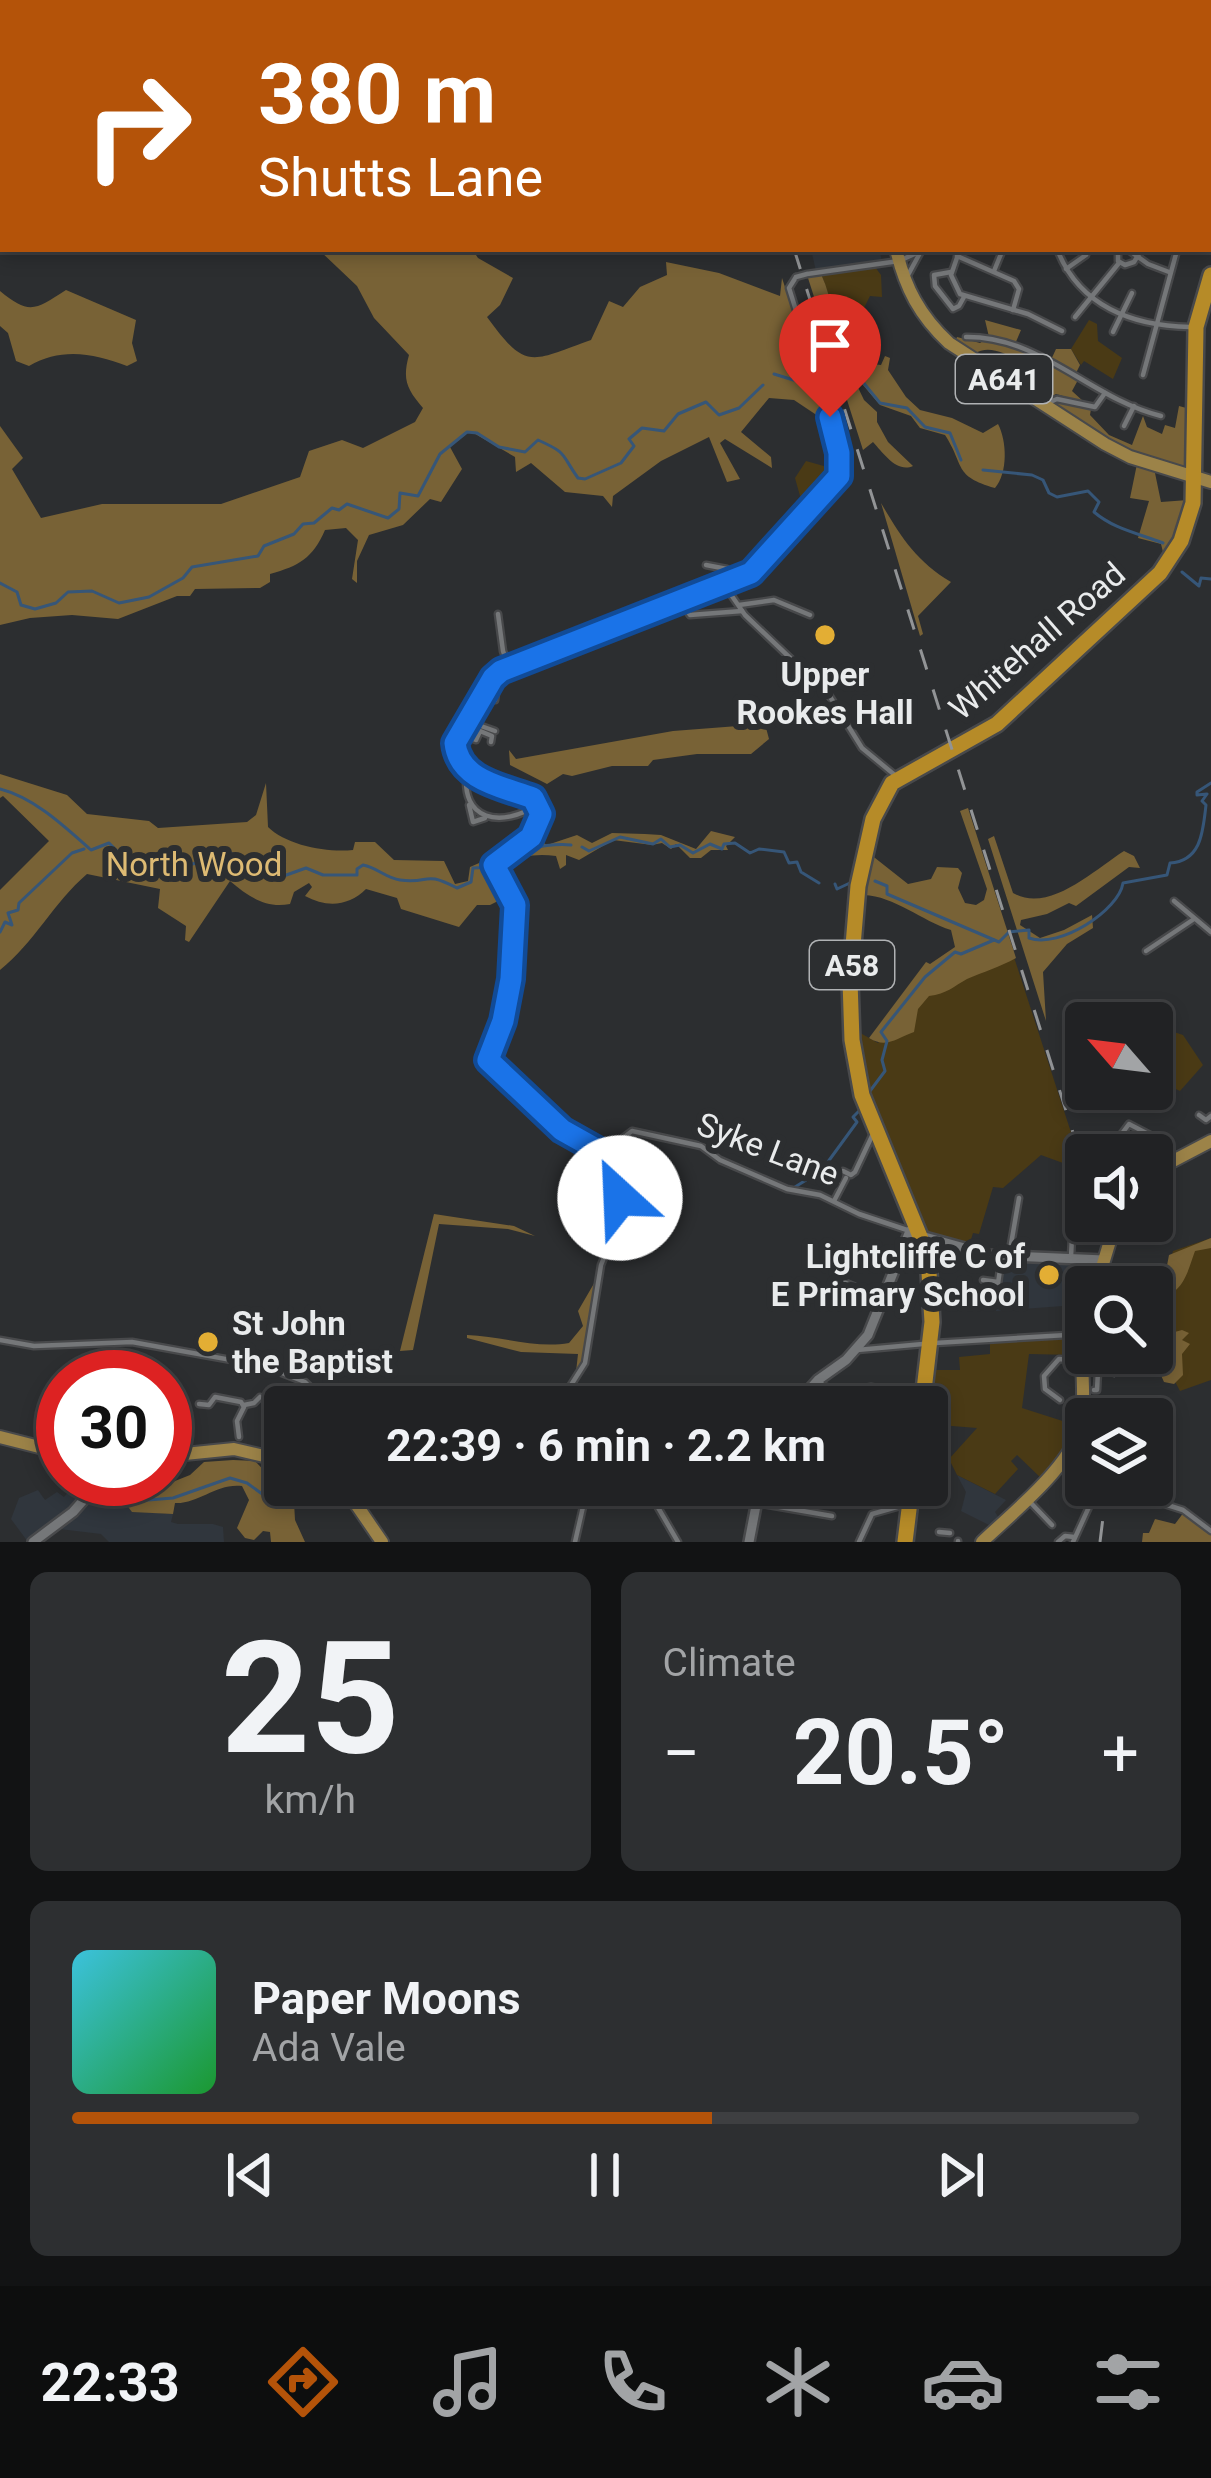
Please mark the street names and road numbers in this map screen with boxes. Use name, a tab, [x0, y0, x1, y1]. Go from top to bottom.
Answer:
road number: A641	[956, 355, 1052, 403]
street label: Whitehall Road	[941, 554, 1133, 728]
road number: A58	[810, 941, 894, 989]
street label: Syke Lane	[692, 1104, 844, 1194]

